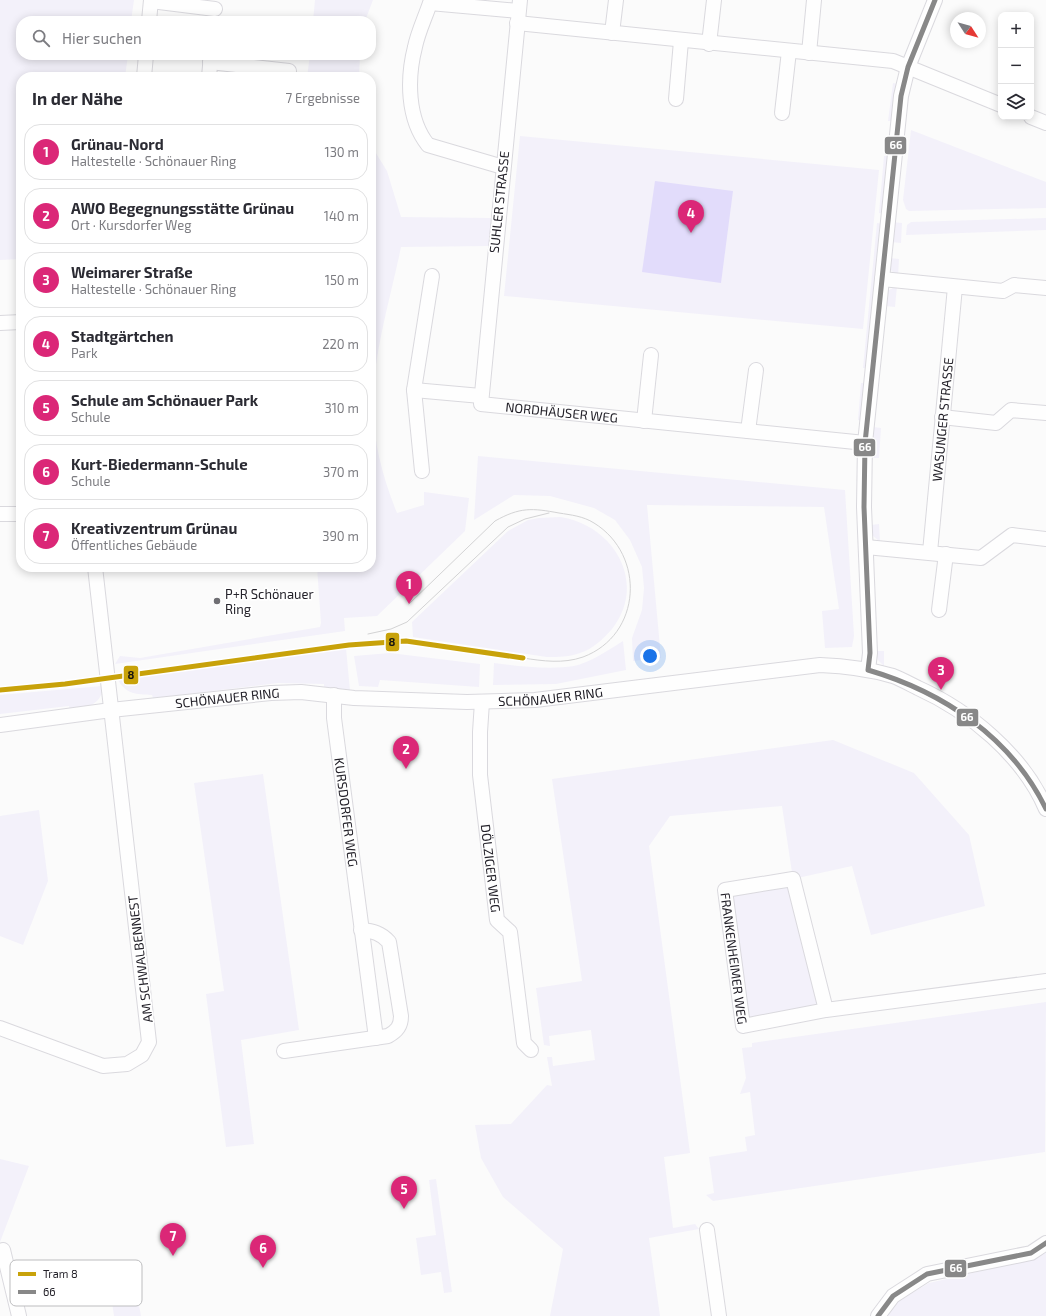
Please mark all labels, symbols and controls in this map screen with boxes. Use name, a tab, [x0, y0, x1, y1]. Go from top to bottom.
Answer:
north arrow	[950, 12, 986, 48]
map controls	[998, 12, 1034, 120]
button: +	[998, 12, 1034, 48]
search box	[16, 16, 376, 60]
icon: search	[30, 27, 52, 49]
text: Hier suchen	[62, 29, 142, 47]
button: −	[998, 48, 1034, 84]
button: layers	[998, 84, 1034, 120]
text: In der Nähe	[32, 88, 123, 108]
text: 7 Ergebnisse	[285, 90, 360, 106]
text: Grünau-Nord	[71, 135, 164, 153]
line badge: 66	[884, 136, 907, 155]
text: 66	[890, 138, 903, 151]
text: 1	[43, 144, 49, 160]
text: 130 m	[324, 144, 359, 160]
street label: SUHLER STRASSE	[486, 150, 512, 254]
text: Haltestelle · Schönauer Ring	[71, 153, 236, 169]
text: AWO Begegnungsstätte Grünau	[71, 199, 294, 217]
pin: 4	[678, 200, 704, 233]
text: 2	[42, 208, 50, 224]
text: 140 m	[324, 208, 359, 224]
text: Ort · Kursdorfer Weg	[71, 217, 191, 233]
text: Weimarer Straße	[71, 263, 193, 281]
text: 3	[42, 272, 50, 288]
text: 150 m	[325, 272, 359, 288]
text: Haltestelle · Schönauer Ring	[71, 281, 236, 297]
text: Stadtgärtchen	[71, 327, 173, 345]
text: 4	[42, 336, 50, 352]
text: 220 m	[322, 336, 359, 352]
text: Park	[71, 345, 98, 361]
street label: WASUNGER STRASSE	[929, 357, 956, 482]
text: Schule am Schönauer Park	[71, 391, 258, 409]
street label: NORDHÄUSER WEG	[505, 399, 619, 426]
text: 5	[42, 400, 50, 416]
text: 310 m	[324, 400, 359, 416]
text: Schule	[71, 409, 110, 425]
line badge: 66	[853, 438, 876, 457]
text: 66	[859, 440, 872, 453]
text: Kurt-Biedermann-Schule	[71, 455, 248, 473]
text: 6	[42, 464, 50, 480]
text: 370 m	[323, 464, 359, 480]
text: Schule	[71, 473, 110, 489]
text: Kreativzentrum Grünau	[71, 519, 237, 537]
text: 7	[43, 528, 49, 544]
text: 390 m	[322, 528, 359, 544]
text: Öffentliches Gebäude	[71, 537, 197, 553]
pin: 1	[396, 571, 422, 604]
place label: P+R Schönauer Ring	[225, 586, 314, 617]
marker: P+R Schönauer Ring	[212, 596, 222, 606]
line badge: 8	[385, 632, 400, 652]
text: 8	[389, 635, 396, 648]
your location	[640, 646, 660, 666]
pin: 3	[928, 657, 954, 690]
line badge: 8	[123, 665, 139, 685]
text: 8	[128, 668, 135, 681]
street label: SCHÖNAUER RING	[498, 684, 604, 709]
street label: SCHÖNAUER RING	[174, 685, 280, 711]
line badge: 66	[956, 708, 979, 727]
text: 66	[961, 710, 974, 723]
pin: 2	[393, 736, 419, 769]
street label: KURSDORFER WEG	[331, 757, 361, 868]
street label: DÖLZIGER WEG	[478, 823, 504, 913]
street label: FRANKENHEIMER WEG	[717, 891, 751, 1025]
street label: AM SCHWALBENNEST	[124, 894, 156, 1024]
pin: 5	[391, 1176, 417, 1209]
pin: 7	[160, 1223, 186, 1256]
pin: 6	[250, 1235, 276, 1268]
line badge: 66	[944, 1259, 967, 1278]
legend	[10, 1260, 142, 1306]
text: 66	[950, 1261, 963, 1274]
text: Tram 8	[43, 1267, 78, 1280]
text: 66	[43, 1285, 56, 1298]

